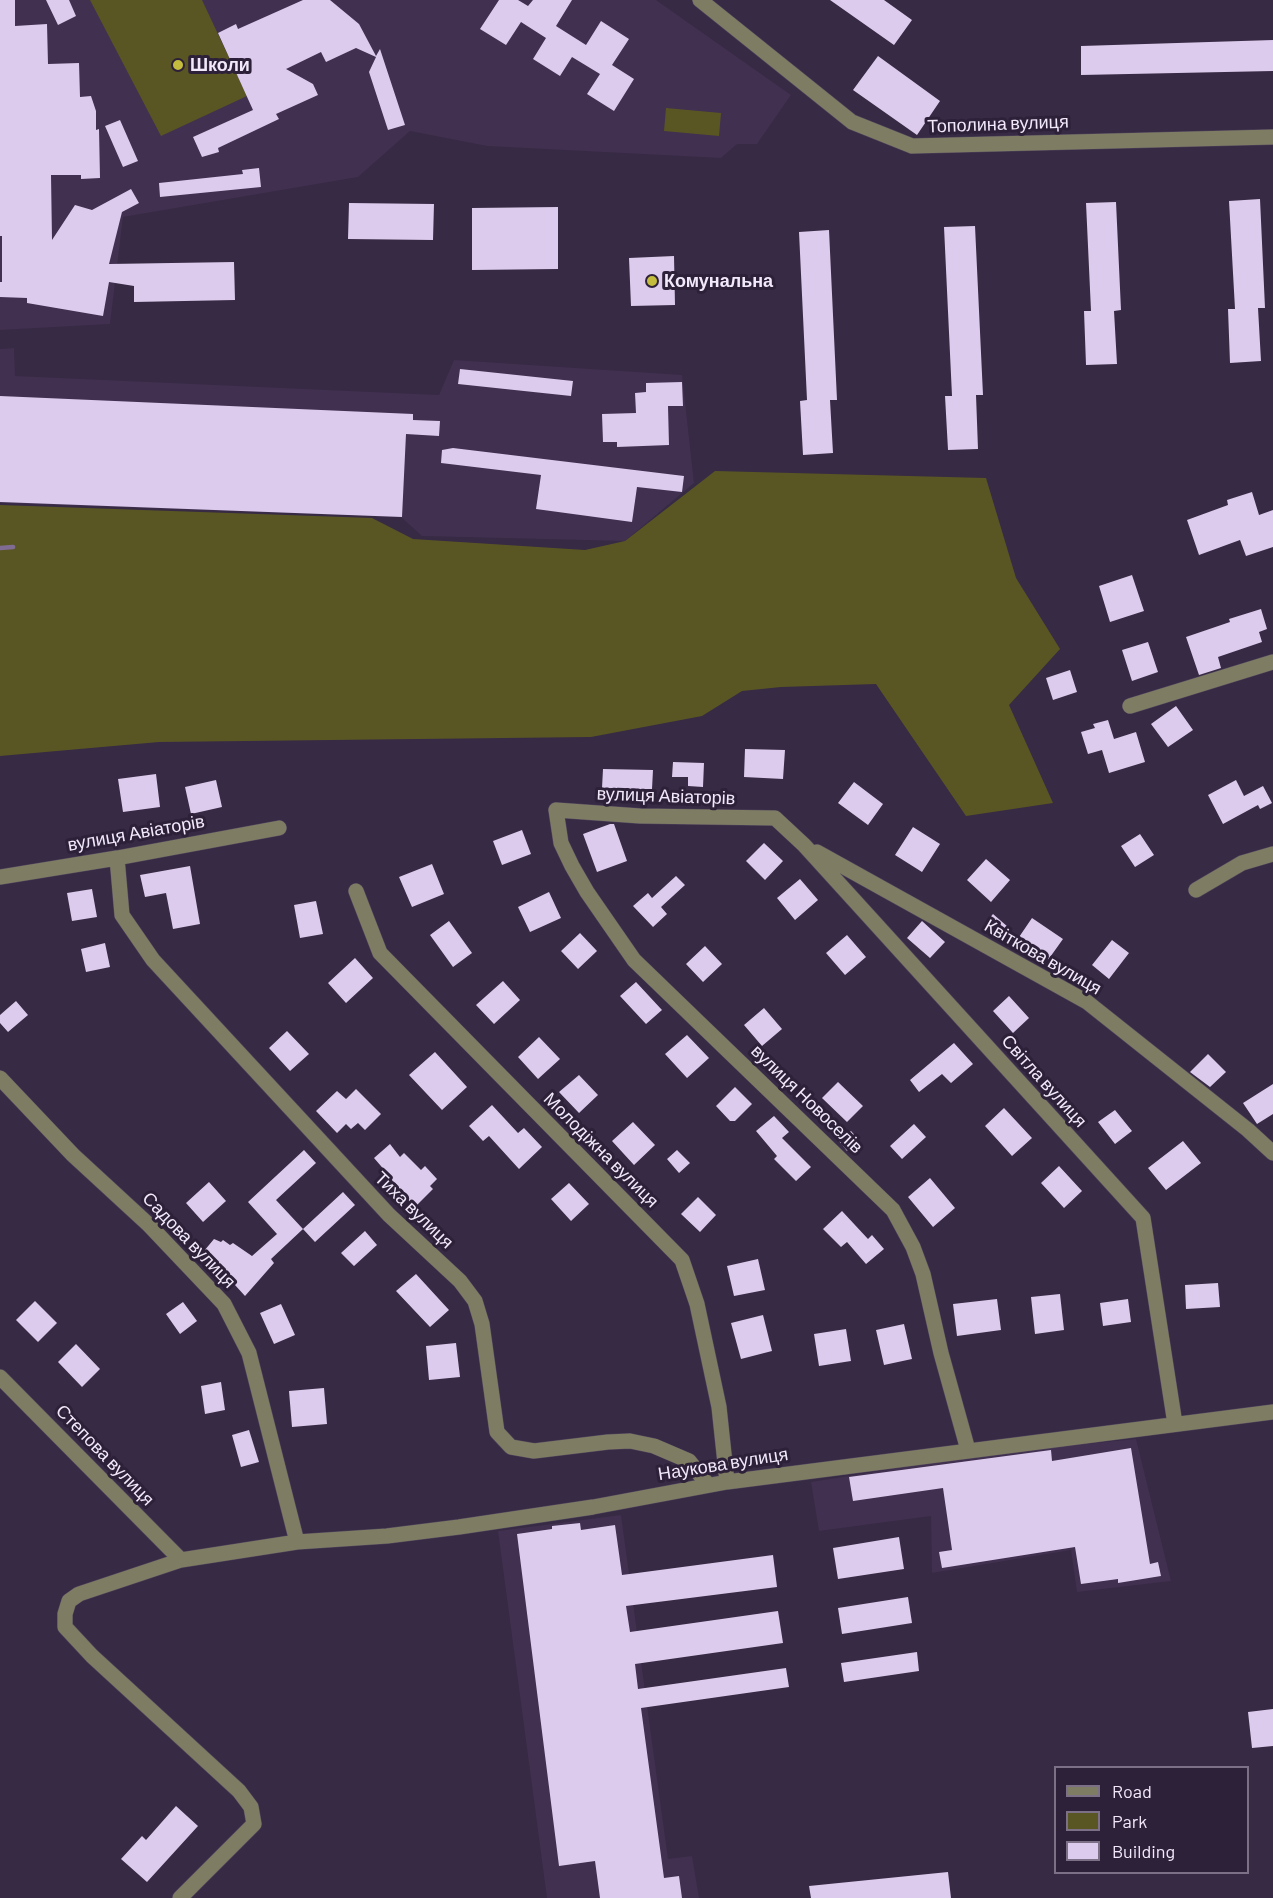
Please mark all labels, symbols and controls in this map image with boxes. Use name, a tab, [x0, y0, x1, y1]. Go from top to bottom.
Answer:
place label: Школи	[190, 54, 250, 76]
marker: Школи	[171, 58, 185, 72]
street label: Тополина вулиця	[927, 111, 1069, 137]
place label: Комунальна	[664, 270, 773, 292]
marker: Комунальна	[645, 274, 659, 288]
street label: вулиця Авіаторів	[596, 783, 736, 809]
street label: вулиця Авіаторів	[66, 810, 206, 856]
street label: Квіткова вулиця	[981, 915, 1105, 999]
street label: Світла вулиця	[997, 1030, 1091, 1132]
street label: вулиця Новоселів	[747, 1040, 867, 1158]
street label: Молодіжна вулиця	[539, 1088, 663, 1212]
street label: Тиха вулиця	[370, 1167, 458, 1253]
street label: Садова вулиця	[138, 1188, 240, 1292]
street label: Степова вулиця	[51, 1400, 159, 1510]
street label: Наукова вулиця	[656, 1443, 790, 1485]
legend	[1054, 1766, 1249, 1874]
text: Road	[1112, 1780, 1152, 1802]
text: Park	[1112, 1810, 1147, 1832]
text: Building	[1112, 1840, 1175, 1862]

